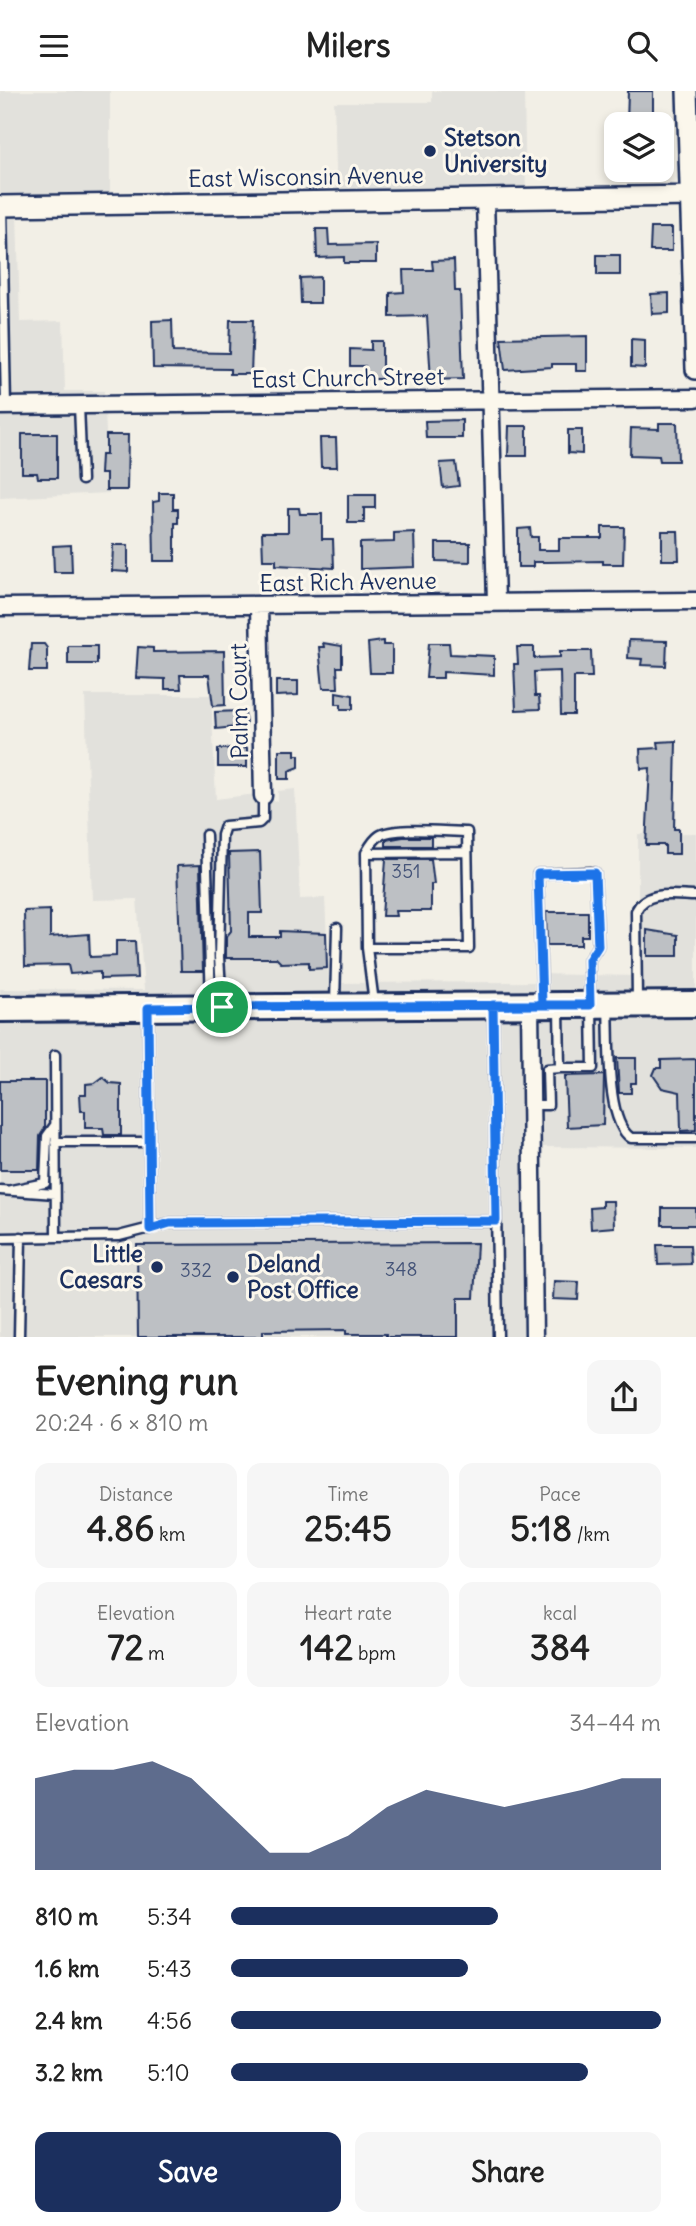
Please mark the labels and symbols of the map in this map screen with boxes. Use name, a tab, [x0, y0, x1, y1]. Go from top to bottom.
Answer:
place label: Stetson University	[444, 123, 547, 178]
marker: Stetson University	[422, 143, 438, 159]
street label: East Wisconsin Avenue	[188, 160, 424, 193]
street label: East Church Street	[251, 361, 445, 394]
street label: East Rich Avenue	[259, 565, 437, 598]
street label: Palm Court	[223, 643, 254, 759]
house number: 351	[391, 859, 421, 883]
pin	[192, 977, 252, 1037]
place label: Little Caesars	[59, 1239, 143, 1294]
place label: Deland Post Office	[247, 1249, 359, 1304]
house number: 348	[385, 1257, 417, 1281]
house number: 332	[180, 1258, 212, 1282]
marker: Little Caesars	[149, 1259, 165, 1275]
marker: Deland Post Office	[225, 1269, 241, 1285]

